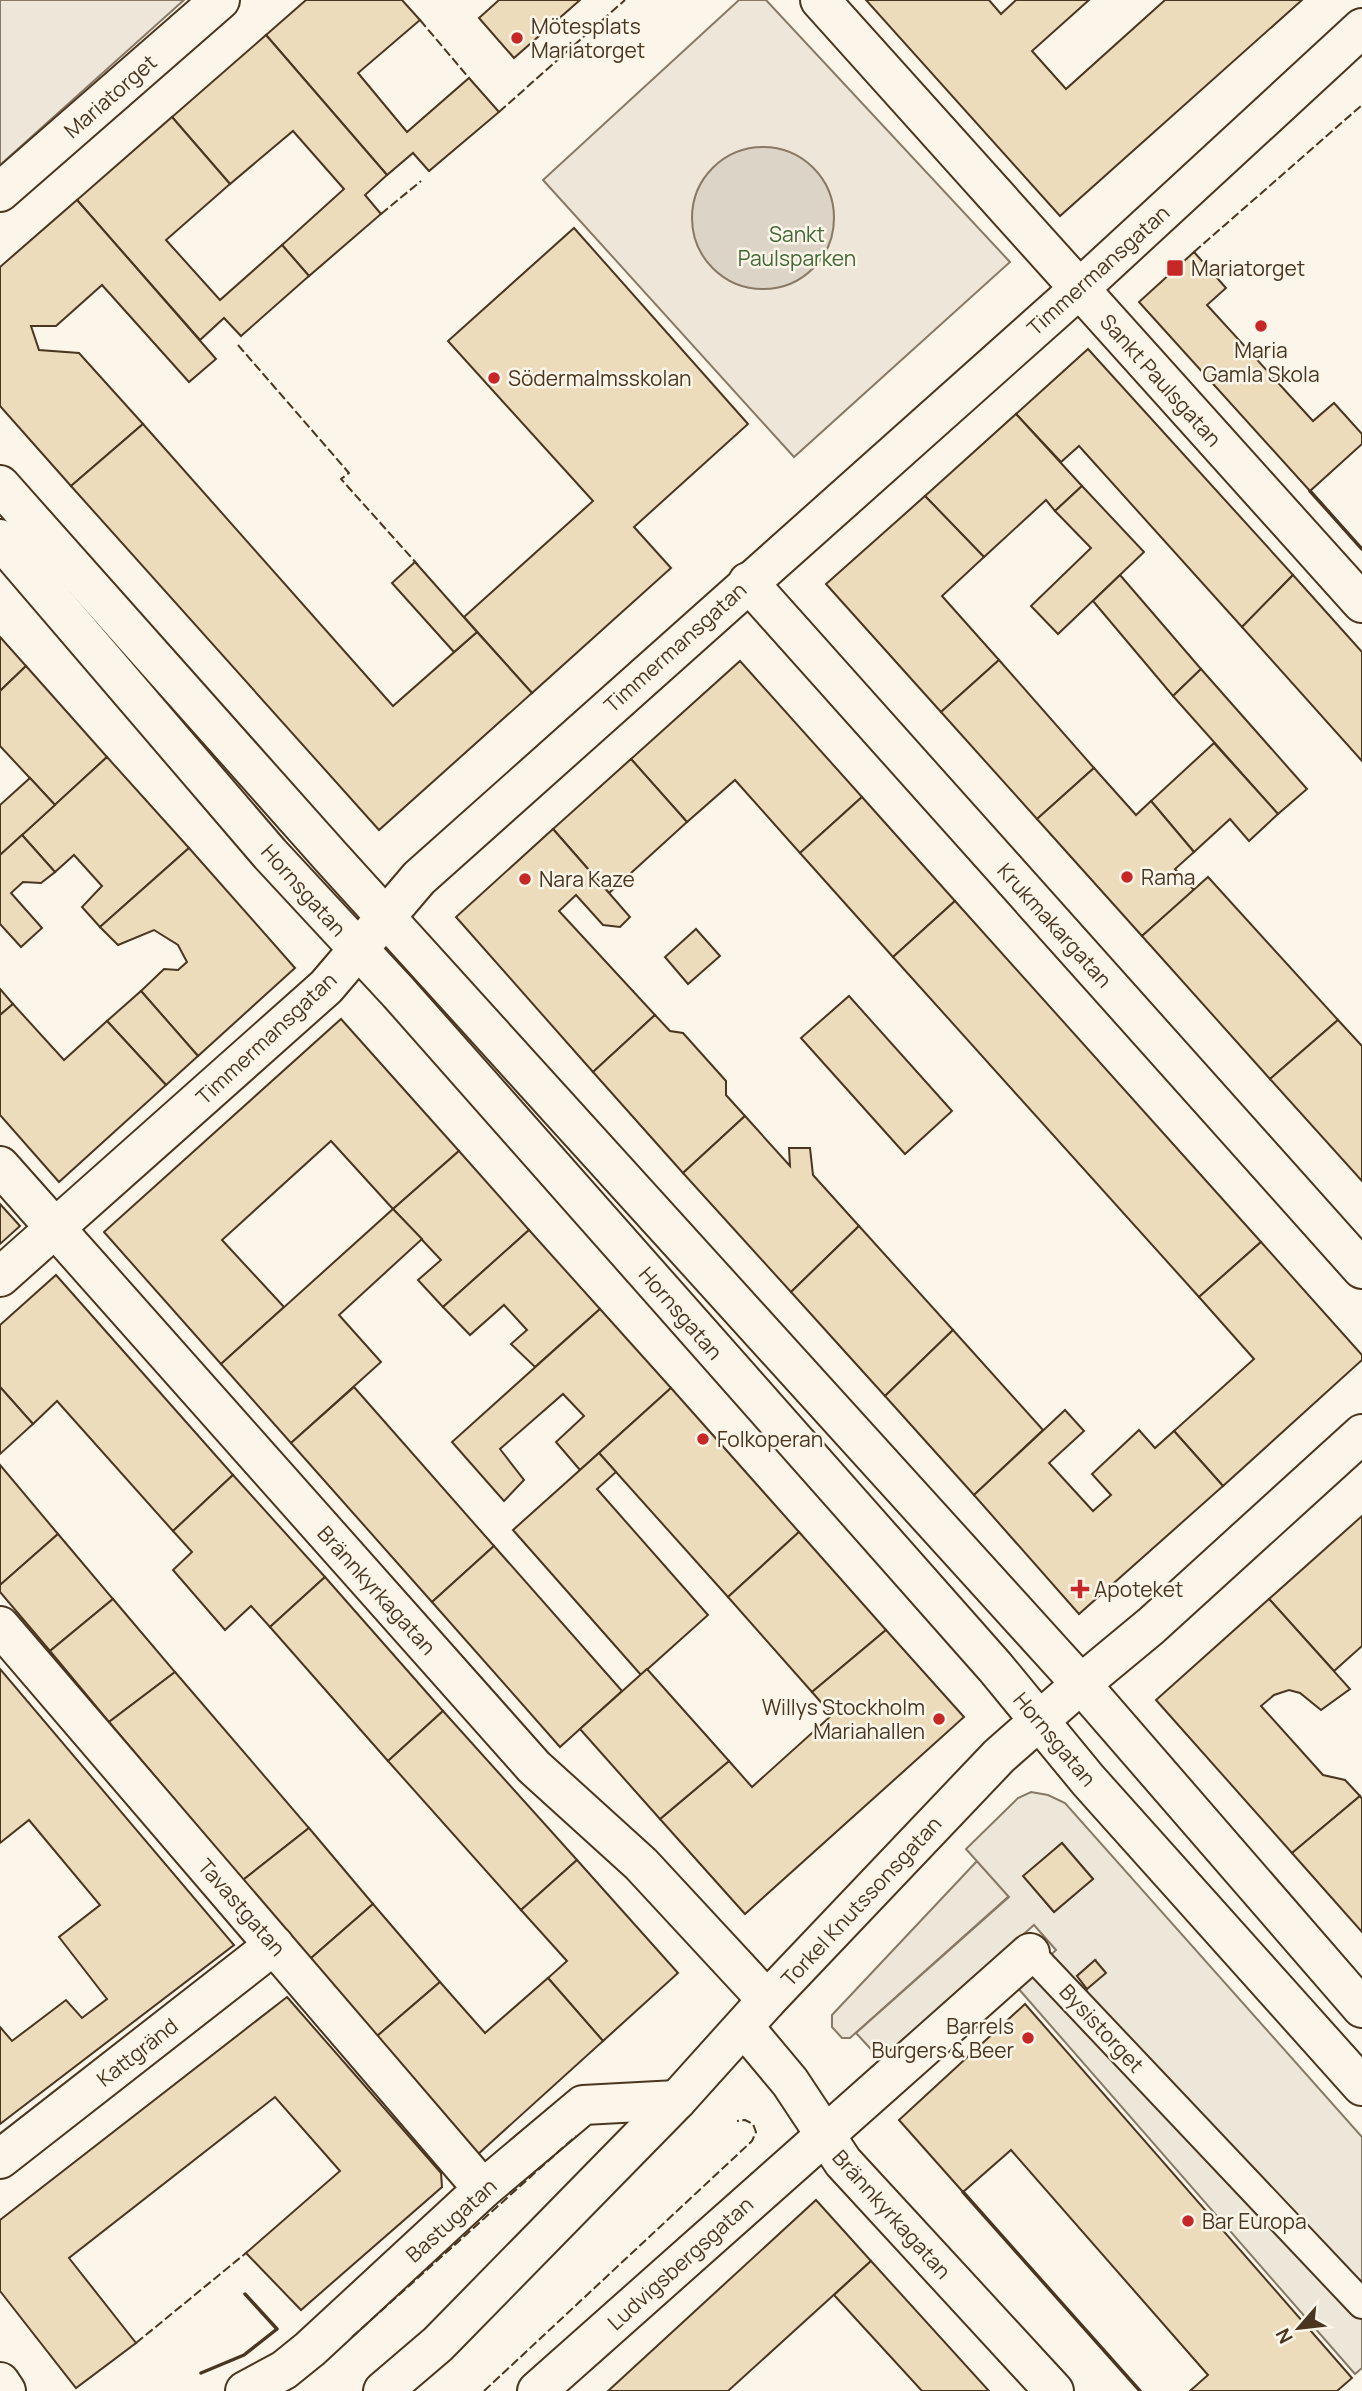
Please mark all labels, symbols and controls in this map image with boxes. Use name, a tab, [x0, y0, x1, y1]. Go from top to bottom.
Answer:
place label: Mötesplats Mariatorget	[531, 12, 645, 64]
marker: Mötesplats Mariatorget	[509, 30, 525, 46]
street label: Mariatorget	[58, 48, 162, 144]
street label: Timmermansgatan	[1021, 199, 1175, 341]
park label: Sankt Paulsparken	[738, 220, 856, 272]
place label: Mariatorget	[1191, 254, 1305, 282]
marker: Mariatorget	[1165, 258, 1185, 278]
street label: Sankt Paulsgatan	[1094, 308, 1228, 452]
marker: Maria Gamla Skola	[1253, 318, 1269, 334]
place label: Maria Gamla Skola	[1202, 336, 1320, 388]
place label: Södermalmsskolan	[508, 364, 692, 392]
marker: Södermalmsskolan	[486, 370, 502, 386]
street label: Timmermansgatan	[598, 576, 752, 718]
street label: Hornsgatan	[255, 838, 353, 942]
street label: Krukmakargatan	[992, 857, 1118, 993]
place label: Rama	[1141, 863, 1195, 891]
place label: Nara Kaze	[539, 865, 635, 893]
marker: Rama	[1119, 869, 1135, 885]
marker: Nara Kaze	[517, 871, 533, 887]
street label: Timmermansgatan	[190, 966, 342, 1110]
street label: Hornsgatan	[633, 1261, 729, 1365]
place label: Folkoperan	[717, 1425, 823, 1453]
marker: Folkoperan	[695, 1431, 711, 1447]
street label: Brännkyrkagatan	[312, 1520, 442, 1660]
place label: Apoteket	[1094, 1575, 1183, 1603]
marker: Apoteket	[1072, 1581, 1088, 1597]
street label: Hornsgatan	[1007, 1686, 1103, 1792]
place label: Willys Stockholm Mariahallen	[762, 1693, 925, 1745]
marker: Willys Stockholm Mariahallen	[931, 1711, 947, 1727]
street label: Torkel Knutssonsgatan	[775, 1810, 947, 1992]
street label: Tavastgatan	[192, 1852, 292, 1962]
street label: Bysistorget	[1054, 1978, 1150, 2078]
street label: Kattgränd	[91, 2011, 183, 2093]
place label: Barrels Burgers & Beer	[872, 2012, 1014, 2064]
marker: Barrels Burgers & Beer	[1020, 2030, 1036, 2046]
street label: Brännkyrkagatan	[827, 2144, 957, 2284]
street label: Bastugatan	[400, 2172, 502, 2268]
street label: Ludvigsbergsgatan	[601, 2190, 759, 2336]
place label: Bar Europa	[1202, 2207, 1307, 2235]
marker: Bar Europa	[1180, 2213, 1196, 2229]
north arrow	[1264, 2293, 1334, 2363]
text: N	[1269, 2324, 1299, 2348]

